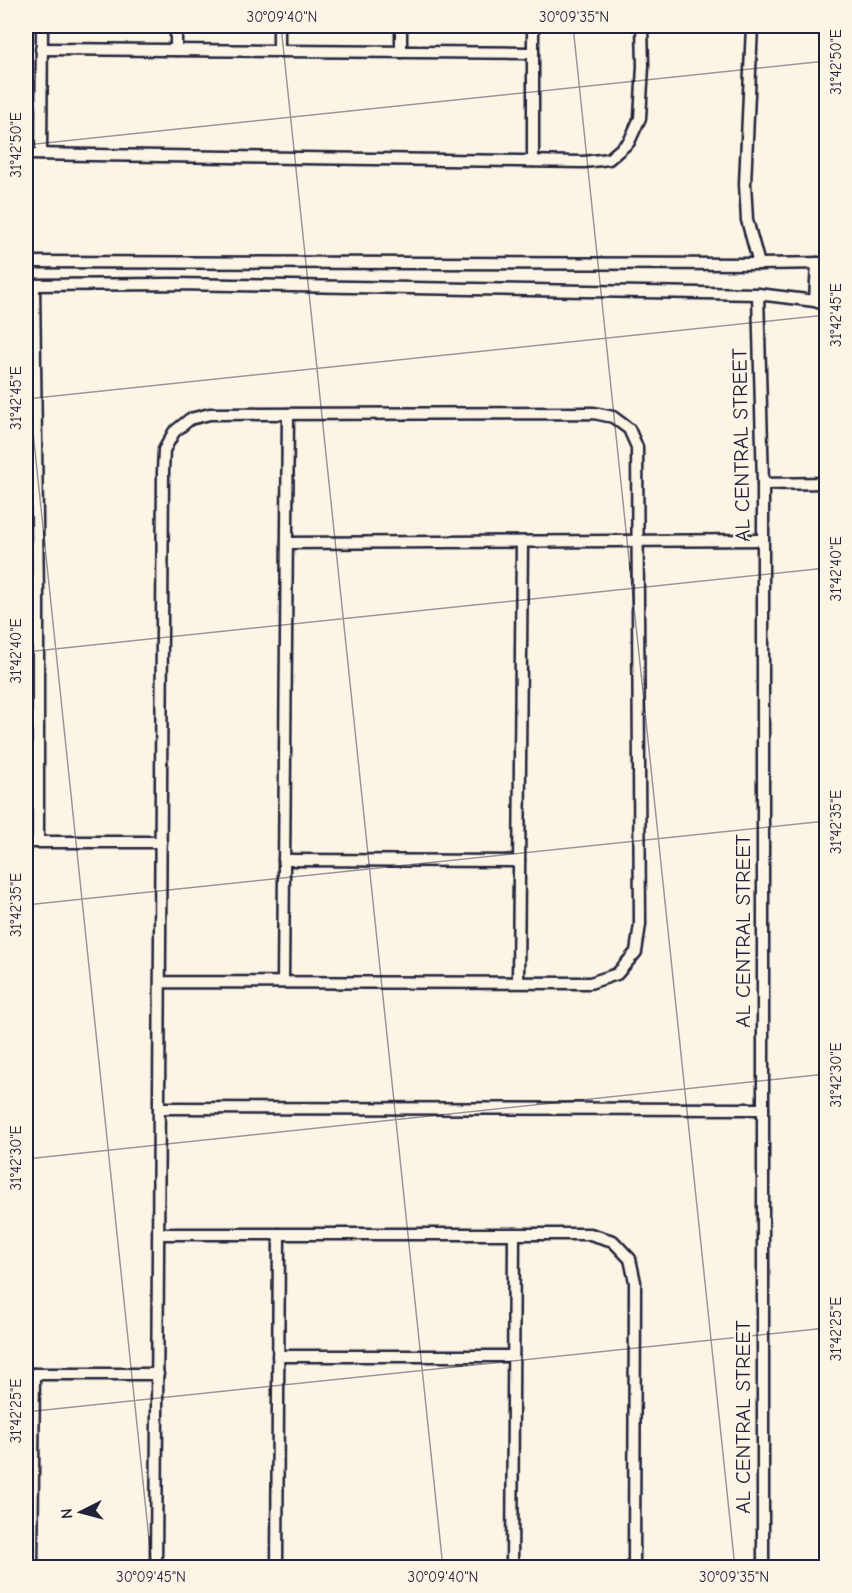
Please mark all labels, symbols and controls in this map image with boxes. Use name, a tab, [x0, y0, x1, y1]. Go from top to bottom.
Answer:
text: 30°09'40"N	[247, 8, 317, 26]
text: 30°09'35"N	[539, 8, 609, 26]
text: 31°42'50"E	[827, 29, 845, 95]
text: 31°42'50"E	[7, 112, 25, 178]
text: 31°42'45"E	[827, 283, 845, 347]
street label: AL CENTRAL STREET	[727, 348, 755, 542]
text: 31°42'45"E	[7, 366, 25, 430]
text: 31°42'40"E	[827, 537, 845, 601]
text: 31°42'40"E	[7, 619, 25, 683]
text: 31°42'35"E	[827, 790, 845, 854]
street label: AL CENTRAL STREET	[731, 834, 755, 1028]
text: 31°42'35"E	[7, 873, 25, 937]
text: 31°42'30"E	[827, 1042, 845, 1108]
text: 31°42'30"E	[7, 1125, 25, 1191]
text: 31°42'25"E	[827, 1297, 845, 1361]
street label: AL CENTRAL STREET	[731, 1320, 755, 1514]
text: 31°42'25"E	[7, 1379, 25, 1443]
north arrow	[51, 1482, 111, 1542]
text: N	[58, 1507, 77, 1520]
text: 30°09'45"N	[116, 1568, 186, 1586]
text: 30°09'40"N	[408, 1568, 478, 1586]
text: 30°09'35"N	[699, 1568, 769, 1586]

